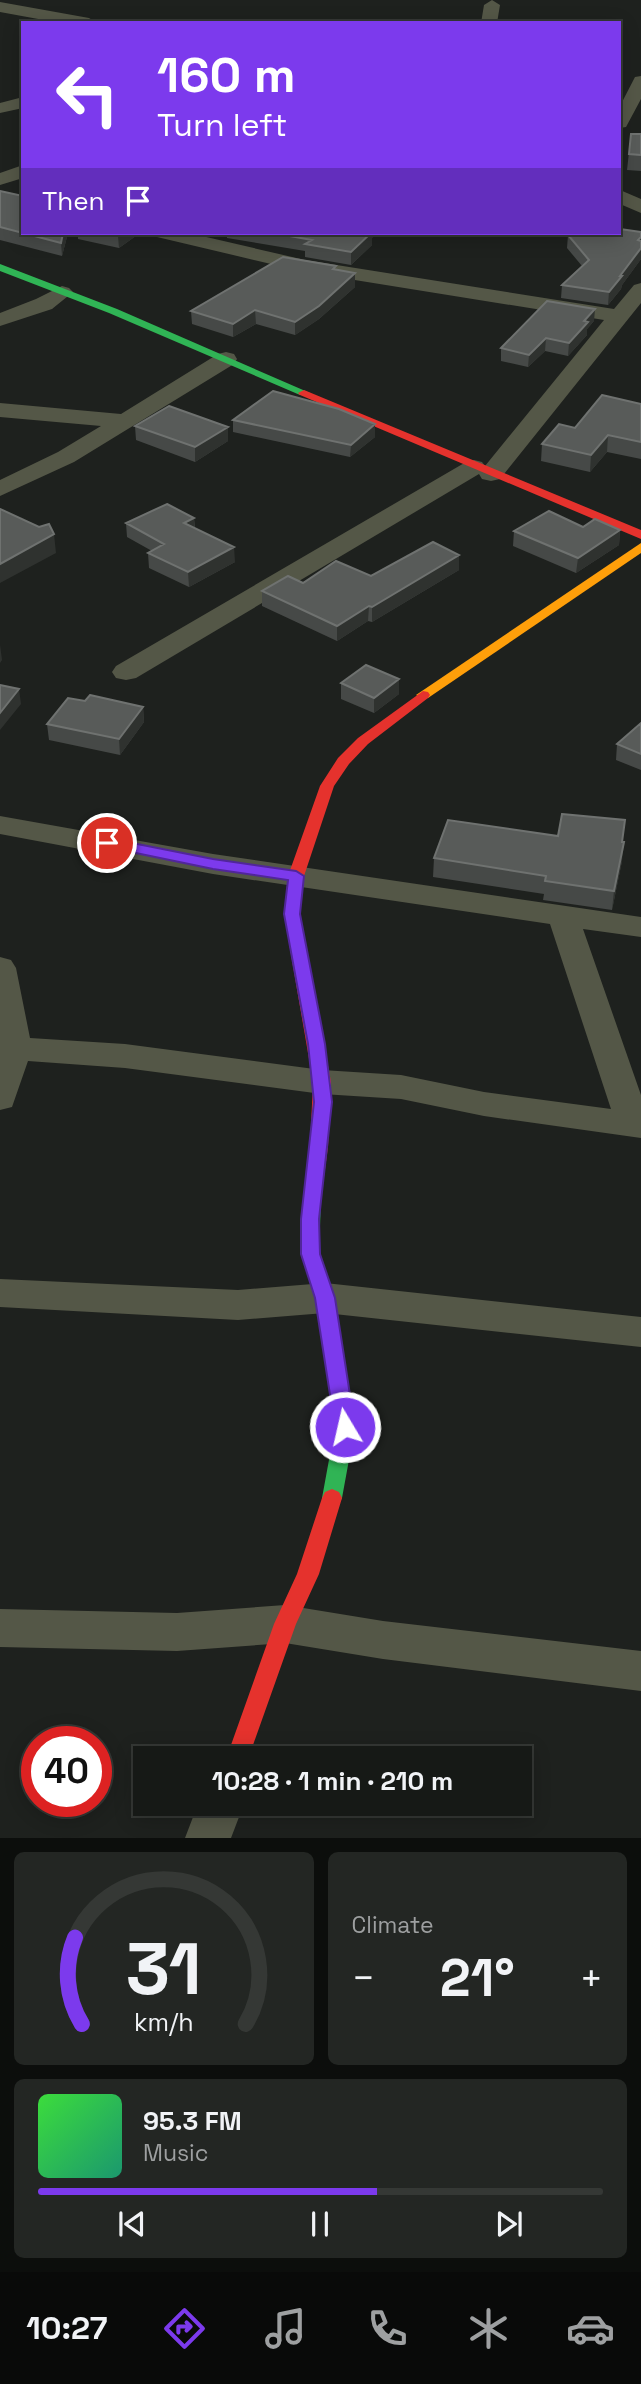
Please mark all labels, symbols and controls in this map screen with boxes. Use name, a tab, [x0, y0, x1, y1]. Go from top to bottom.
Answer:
text: 160 m	[157, 44, 295, 106]
icon: left	[42, 49, 133, 140]
text: Turn left	[157, 105, 287, 145]
icon: arrive	[119, 182, 157, 220]
text: Then	[42, 184, 105, 218]
pin	[77, 813, 137, 873]
icon: arrive	[88, 824, 126, 862]
position arrow	[308, 1390, 382, 1464]
speed limit sign: 40	[21, 1726, 112, 1817]
text: 10:28 · 1 min · 210 m	[212, 1764, 453, 1798]
text: Climate	[352, 1910, 434, 1940]
text: 31	[126, 1923, 202, 2016]
text: 21°	[440, 1945, 515, 2011]
text: −	[352, 1954, 375, 2002]
text: +	[579, 1954, 603, 2002]
text: km/h	[134, 2006, 194, 2038]
text: 95.3 FM	[143, 2104, 242, 2138]
text: Music	[143, 2138, 208, 2168]
icon: previous	[113, 2205, 151, 2243]
icon: pause	[301, 2205, 339, 2243]
icon: next	[490, 2205, 528, 2243]
icon: directions	[160, 2304, 209, 2353]
icon: music	[261, 2304, 310, 2353]
icon: phone	[363, 2304, 412, 2353]
icon: climate	[464, 2304, 513, 2353]
icon: car	[566, 2304, 615, 2353]
text: 10:27	[26, 2308, 107, 2348]

